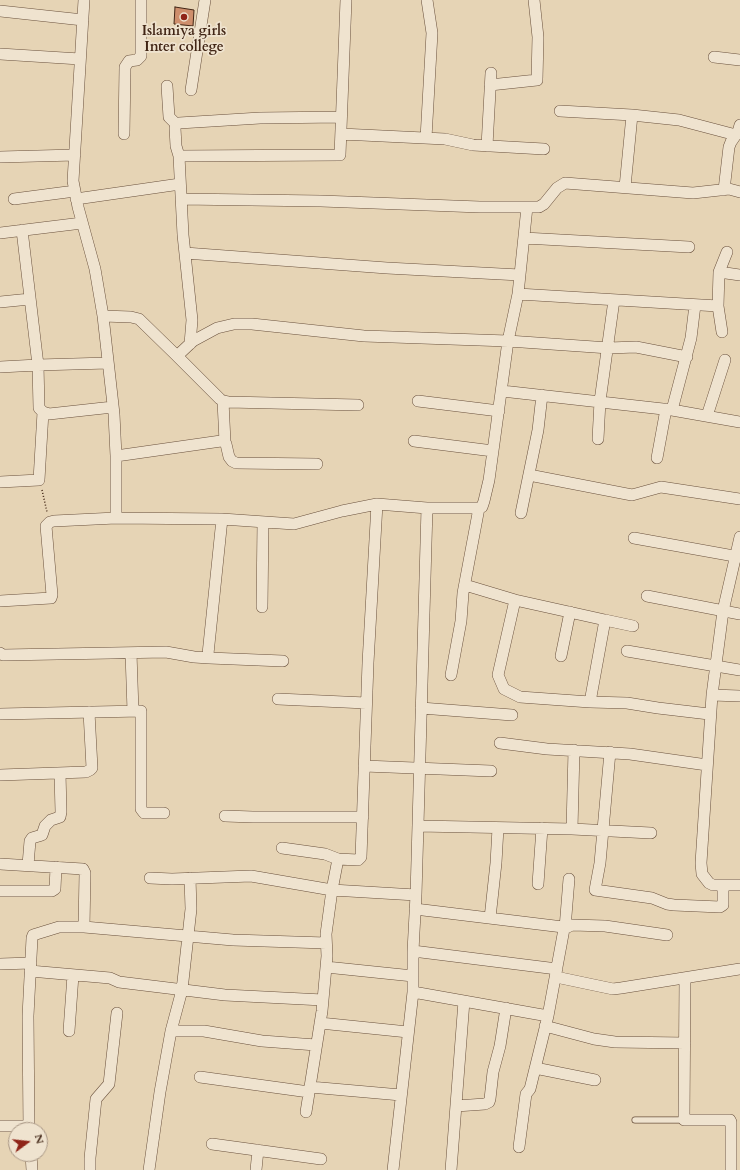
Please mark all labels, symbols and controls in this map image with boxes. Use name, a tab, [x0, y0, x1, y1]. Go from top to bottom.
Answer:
marker: Islamiya girls Inter college	[179, 12, 189, 22]
place label: Islamiya girls Inter college	[142, 24, 226, 56]
north arrow	[8, 1122, 48, 1162]
text: N	[31, 1132, 48, 1146]

